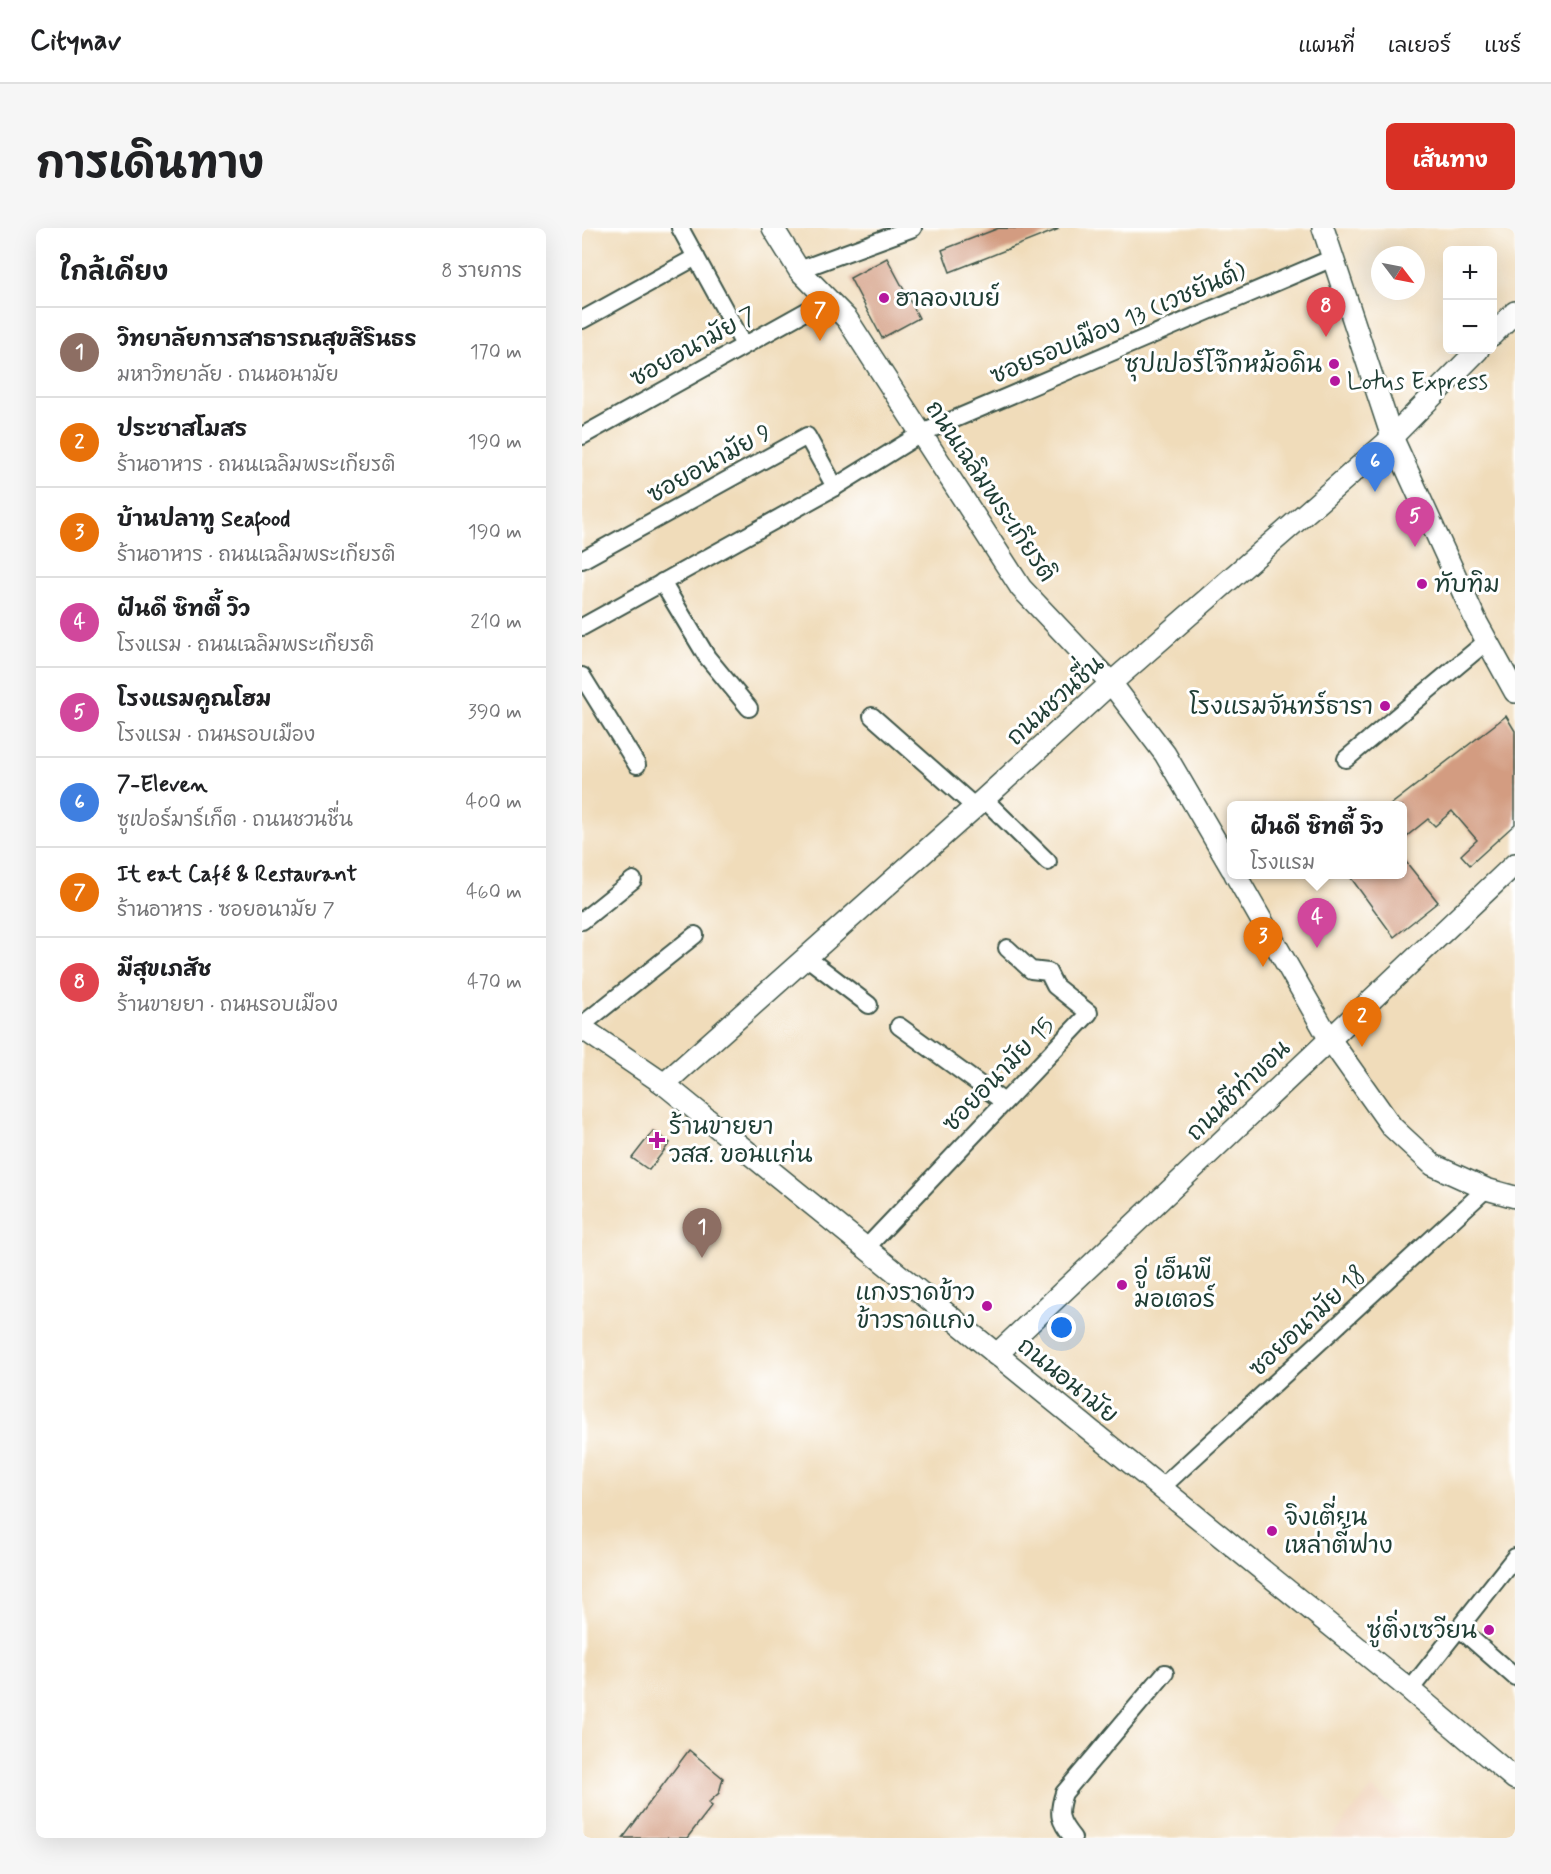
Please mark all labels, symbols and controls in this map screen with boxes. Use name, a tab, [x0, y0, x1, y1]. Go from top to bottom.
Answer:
text: Citynav	[30, 23, 121, 60]
text: แผนที่	[1298, 32, 1355, 60]
text: เลเยอร์	[1388, 32, 1451, 60]
text: แชร์	[1484, 32, 1521, 60]
button: เส้นทาง	[1386, 123, 1515, 190]
text: การเดินทาง	[36, 138, 264, 193]
north arrow	[1371, 246, 1425, 300]
map controls	[1443, 246, 1497, 354]
button: +	[1443, 246, 1497, 300]
street label: ซอยรอบเมือง 13 (เวชยันต์)	[985, 254, 1252, 392]
text: ใกล้เคียง	[60, 256, 168, 290]
text: 8 รายการ	[441, 258, 522, 285]
place label: ฮาลองเบย์	[896, 282, 1000, 315]
pin: 8	[1306, 288, 1346, 337]
pin: 7	[800, 291, 840, 341]
marker: ฮาลองเบย์	[877, 291, 891, 305]
street label: ซอยอนามัย 7	[625, 300, 762, 395]
button: −	[1443, 300, 1497, 354]
text: วิทยาลัยการสาธารณสุขสิรินธร	[117, 326, 417, 354]
text: 1	[75, 339, 84, 366]
text: 170 m	[470, 339, 522, 366]
place label: ซุปเปอร์โจ๊กหม้อดิน	[1124, 348, 1322, 382]
marker: ซุปเปอร์โจ๊กหม้อดิน	[1327, 357, 1341, 371]
text: มหาวิทยาลัย · ถนนอนามัย	[117, 362, 339, 389]
place label: Lotus Express	[1347, 367, 1488, 398]
marker: Lotus Express	[1328, 374, 1342, 388]
street label: ถนนเฉลิมพระเกียรติ	[917, 394, 1063, 589]
text: ประชาสโมสร	[117, 416, 247, 444]
street label: ซอยอนามัย 9	[642, 418, 777, 511]
text: 2	[75, 429, 84, 456]
text: 190 m	[468, 429, 522, 456]
pin: 6	[1356, 442, 1394, 492]
text: ร้านอาหาร · ถนนเฉลิมพระเกียรติ	[117, 452, 395, 479]
pin: 5	[1396, 498, 1434, 547]
text: บ้านปลาทู Seafood	[117, 506, 290, 534]
text: 3	[75, 519, 84, 546]
text: 190 m	[468, 519, 522, 546]
text: ร้านอาหาร · ถนนเฉลิมพระเกียรติ	[117, 542, 395, 569]
place label: ทับทิม	[1434, 570, 1500, 601]
marker: ทับทิม	[1415, 577, 1429, 591]
text: ฝันดี ซิทตี้ วิว	[117, 596, 250, 624]
text: 4	[74, 609, 85, 636]
text: 210 m	[470, 609, 522, 636]
text: โรงแรม · ถนนเฉลิมพระเกียรติ	[117, 632, 374, 659]
street label: ถนนชวนชื่น	[995, 643, 1111, 753]
text: โรงแรมคูณโฮม	[117, 686, 271, 714]
place label: โรงแรมจันทร์ธารา	[1189, 690, 1373, 723]
text: 5	[74, 699, 86, 726]
text: 390 m	[468, 699, 522, 726]
marker: โรงแรมจันทร์ธารา	[1378, 699, 1392, 713]
text: โรงแรม · ถนนรอบเมือง	[117, 722, 315, 749]
text: 7-Eleven	[117, 771, 207, 799]
text: 6	[74, 789, 85, 816]
text: 400 m	[466, 789, 522, 816]
popup	[1227, 801, 1407, 879]
text: ซูเปอร์มาร์เก็ต · ถนนชวนชื่น	[117, 807, 353, 834]
text: ฝันดี ซิทตี้ วิว	[1250, 814, 1384, 842]
text: โรงแรม	[1250, 850, 1315, 877]
text: It eat Café & Restaurant	[117, 861, 357, 889]
text: 7	[73, 879, 86, 906]
text: 460 m	[466, 879, 522, 906]
text: ร้านอาหาร · ซอยอนามัย 7	[117, 897, 335, 924]
pin: 4	[1298, 898, 1336, 948]
pin: 3	[1244, 918, 1282, 967]
text: มีสุขเภสัช	[117, 956, 211, 984]
text: 8	[74, 969, 85, 996]
text: 470 m	[467, 969, 522, 996]
text: ร้านขายยา · ถนนรอบเมือง	[117, 992, 338, 1019]
pin: 2	[1342, 998, 1382, 1047]
street label: ซอยอนามัย 15	[936, 1011, 1062, 1139]
street label: ถนนชีท่าขอน	[1180, 1033, 1298, 1148]
place label: ร้านขายยา วสส. ขอนแก่น	[669, 1111, 813, 1171]
marker: ร้านขายยา วสส. ขอนแก่น	[650, 1133, 664, 1147]
pin: 1	[682, 1208, 722, 1258]
place label: อู่ เอ็นพี มอเตอร์	[1134, 1256, 1215, 1316]
street label: ซอยอนามัย 18	[1243, 1260, 1373, 1384]
place label: แกงราดข้าว ข้าวราดแกง	[855, 1277, 975, 1337]
marker: อู่ เอ็นพี มอเตอร์	[1115, 1278, 1129, 1292]
marker: แกงราดข้าว ข้าวราดแกง	[980, 1299, 994, 1313]
your location	[1047, 1313, 1076, 1342]
street label: ถนนอนามัย	[1010, 1331, 1124, 1431]
place label: จิงเตี่ยน เหล่าตี้ฟาง	[1284, 1495, 1393, 1562]
marker: จิงเตี่ยน เหล่าตี้ฟาง	[1265, 1524, 1279, 1538]
place label: ซู่ติ่งเซวียน	[1367, 1609, 1477, 1648]
marker: ซู่ติ่งเซวียน	[1482, 1623, 1496, 1637]

